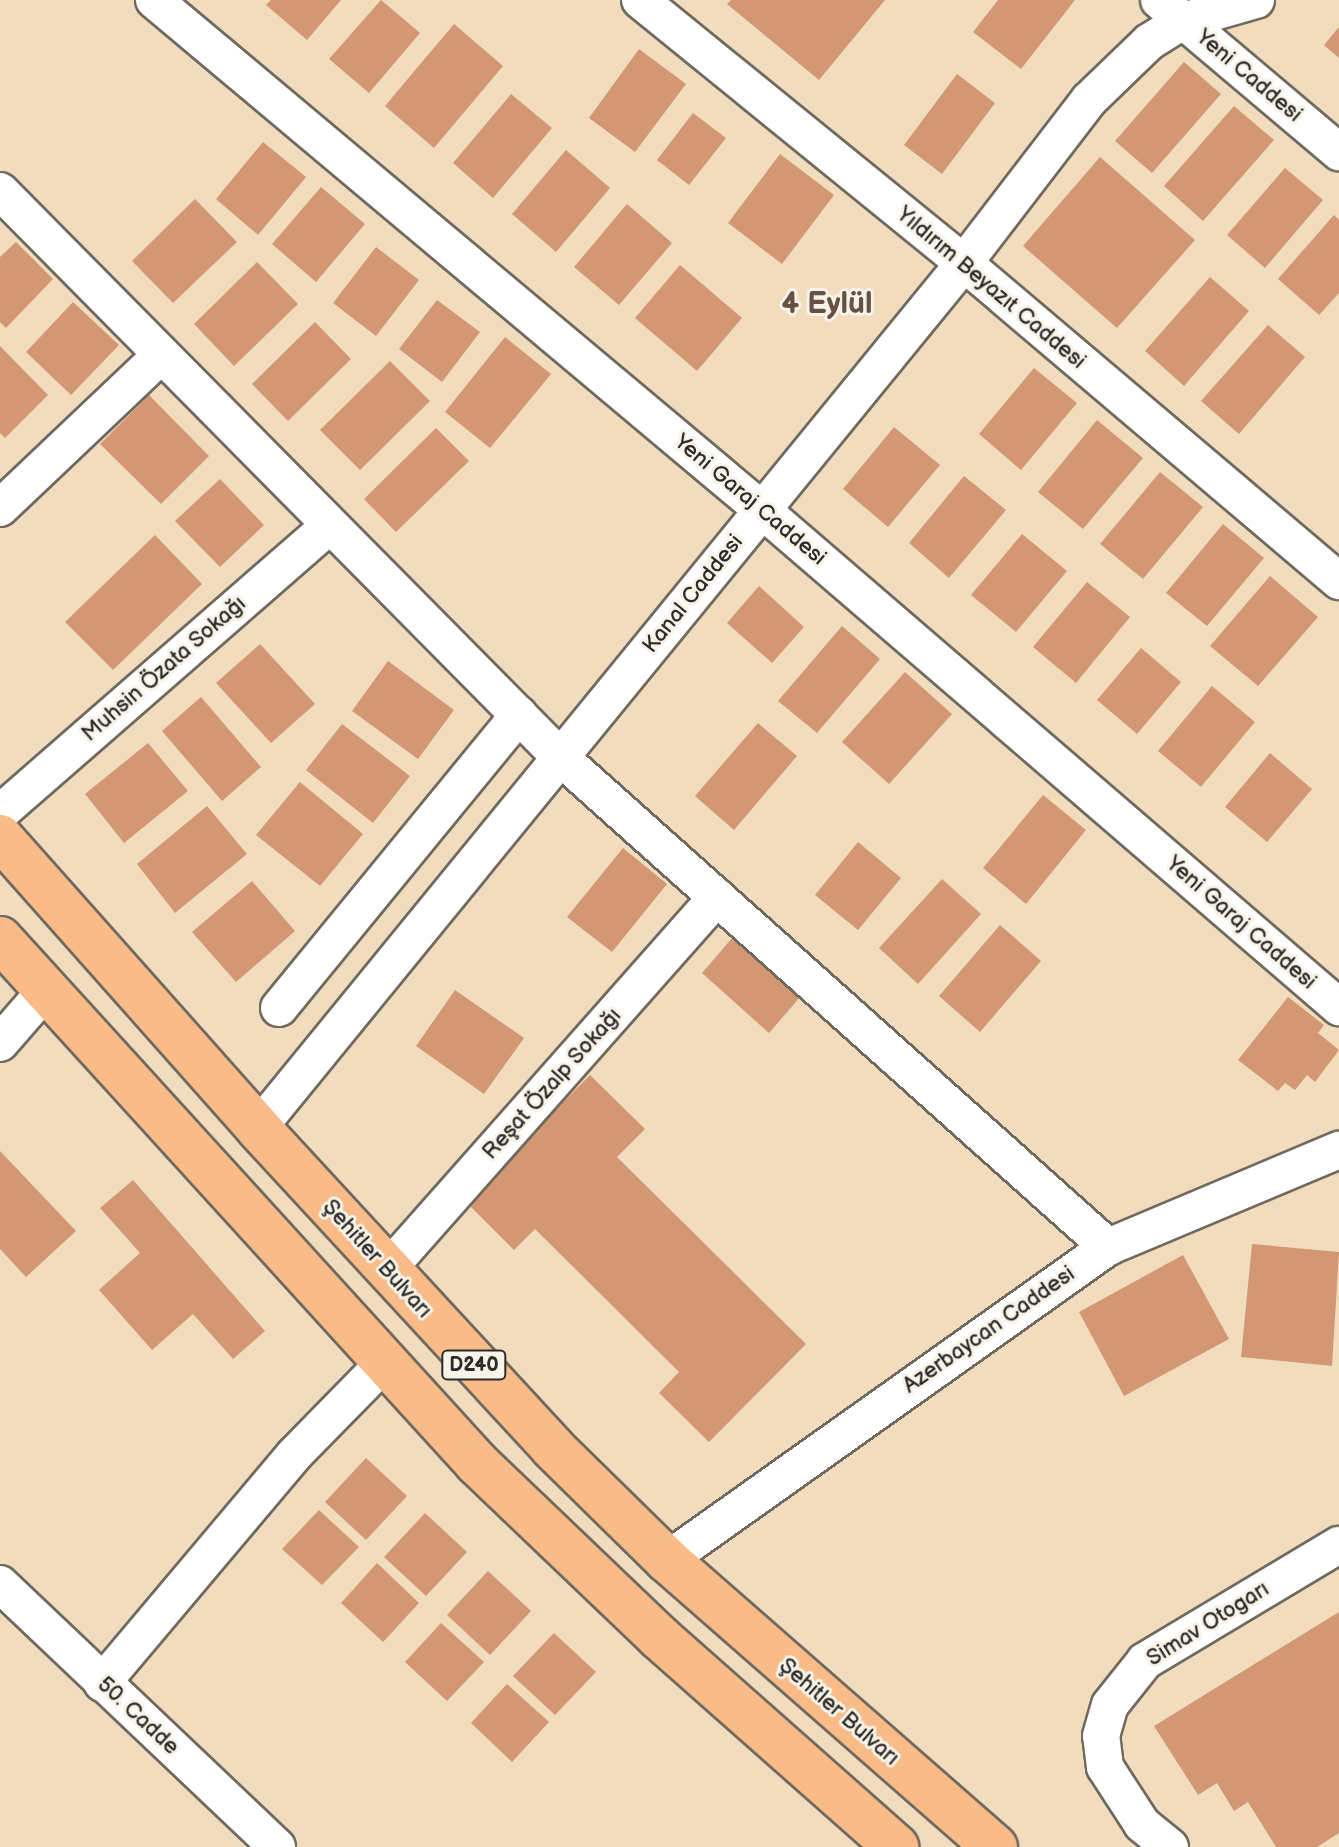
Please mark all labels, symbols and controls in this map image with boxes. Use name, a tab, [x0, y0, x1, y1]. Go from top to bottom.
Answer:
street label: Yeni Caddesi	[1191, 24, 1307, 128]
street label: Yıldırım Beyazıt Caddesi	[891, 201, 1091, 375]
district label: 4 Eylül	[782, 286, 872, 322]
street label: Yeni Garaj Caddesi	[669, 429, 831, 571]
street label: Kanal Caddesi	[637, 530, 749, 658]
street label: Muhsin Özata Sokağı	[77, 591, 251, 747]
street label: Yeni Garaj Caddesi	[1161, 851, 1321, 995]
street label: Reşat Özalp Sokağı	[477, 1003, 627, 1165]
street label: Şehitler Bulvarı	[317, 1194, 437, 1324]
street label: Azerbaycan Caddesi	[898, 1261, 1080, 1399]
road number: D240	[440, 1349, 508, 1381]
street label: Simav Otogarı	[1142, 1576, 1274, 1672]
street label: Şehitler Bulvarı	[774, 1653, 904, 1771]
street label: 50. Cadde	[92, 1672, 184, 1760]

